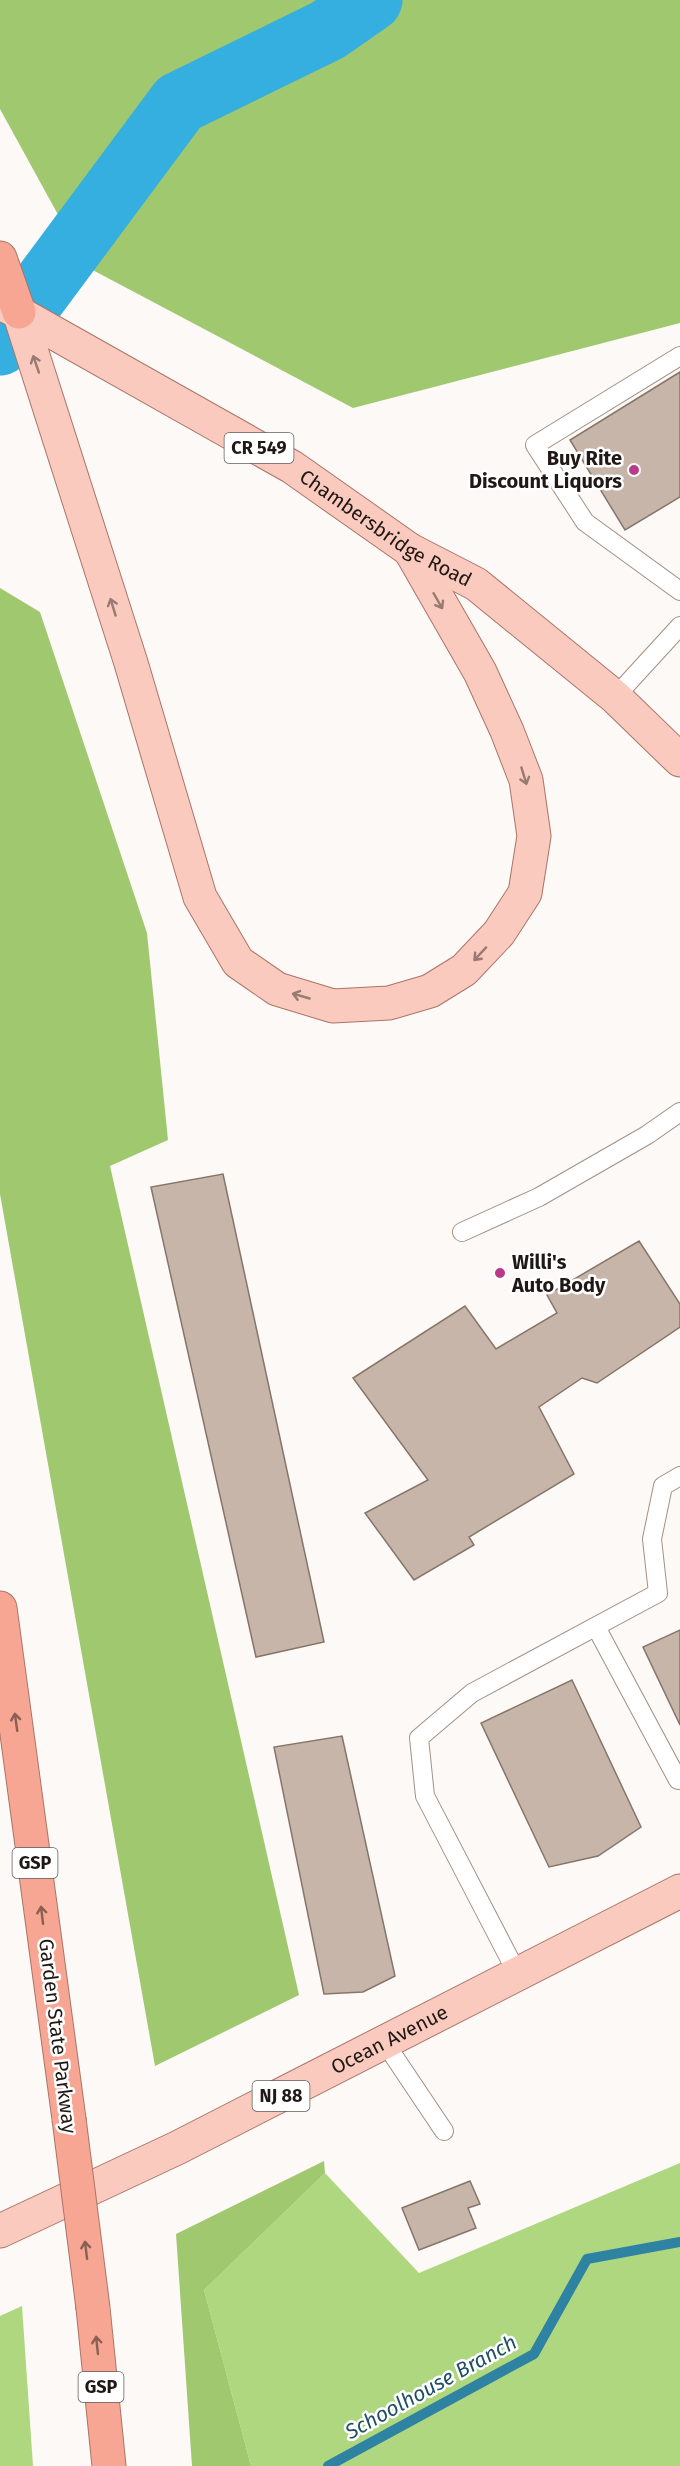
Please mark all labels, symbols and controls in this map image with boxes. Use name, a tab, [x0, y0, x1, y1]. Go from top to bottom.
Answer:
one-way arrow	[30, 355, 41, 374]
road number: CR 549	[224, 433, 294, 463]
place label: Buy Rite Discount Liquors	[469, 446, 622, 493]
marker: Buy Rite Discount Liquors	[627, 463, 641, 477]
street label: Chambersbridge Road	[295, 464, 476, 592]
one-way arrow	[433, 592, 445, 609]
one-way arrow	[107, 598, 118, 617]
one-way arrow	[519, 766, 530, 785]
one-way arrow	[473, 946, 487, 961]
one-way arrow	[292, 990, 311, 1002]
place label: Willi's Auto Body	[511, 1250, 606, 1297]
marker: Willi's Auto Body	[493, 1266, 507, 1280]
one-way arrow	[10, 1713, 21, 1733]
road number: GSP	[12, 1848, 57, 1878]
one-way arrow	[37, 1906, 48, 1926]
street label: Garden State Parkway	[34, 1937, 82, 2135]
street label: Ocean Avenue	[327, 2000, 452, 2079]
road number: NJ 88	[252, 2081, 310, 2111]
one-way arrow	[80, 2241, 91, 2261]
water label: Schoolhouse Branch	[340, 2329, 521, 2446]
one-way arrow	[91, 2336, 102, 2356]
road number: GSP	[78, 2372, 124, 2402]

